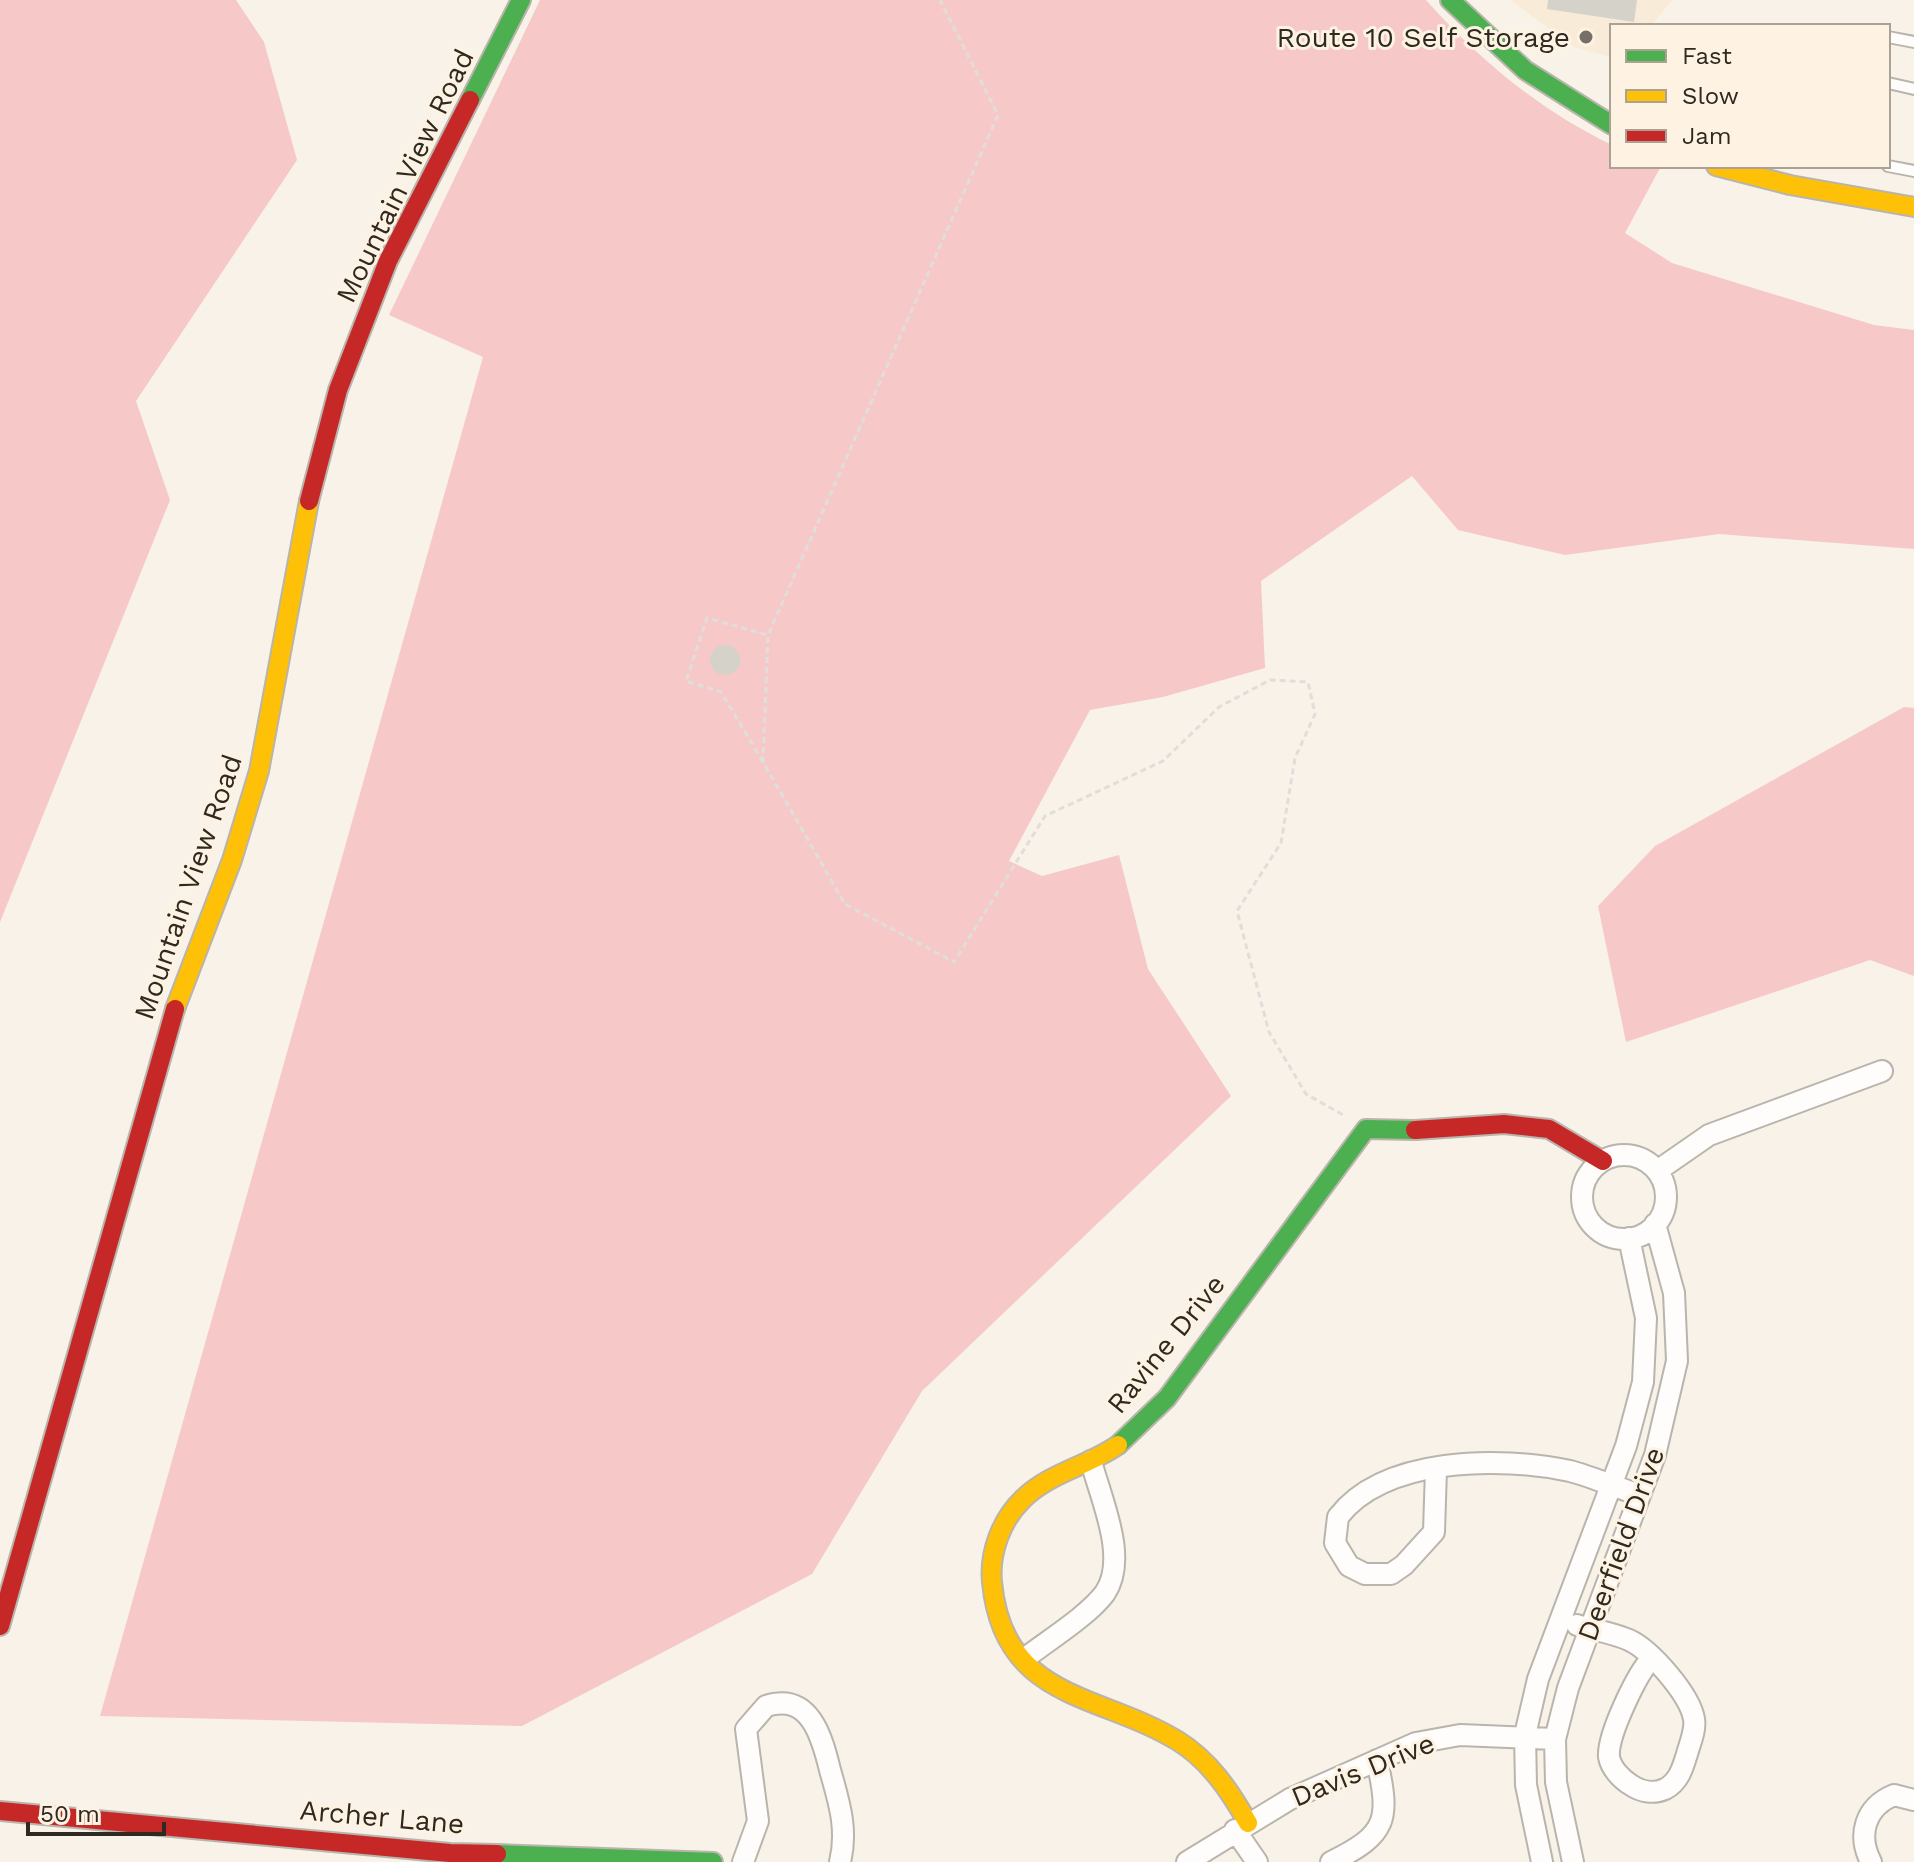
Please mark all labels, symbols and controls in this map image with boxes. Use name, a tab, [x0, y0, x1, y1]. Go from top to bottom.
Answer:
place label: Route 10 Self Storage	[1277, 21, 1570, 54]
legend	[1610, 24, 1890, 168]
marker: Route 10 Self Storage	[1577, 28, 1595, 46]
text: Fast	[1682, 42, 1732, 70]
street label: Mountain View Road	[329, 44, 481, 308]
text: Slow	[1682, 82, 1739, 110]
text: Jam	[1682, 122, 1732, 150]
street label: Mountain View Road	[127, 750, 249, 1024]
street label: Ravine Drive	[1100, 1268, 1232, 1420]
street label: Deerfield Drive	[1571, 1443, 1671, 1645]
street label: Davis Drive	[1287, 1726, 1439, 1814]
scale bar	[28, 1786, 164, 1836]
street label: Archer Lane	[298, 1793, 466, 1841]
text: 50 m	[40, 1800, 100, 1828]

